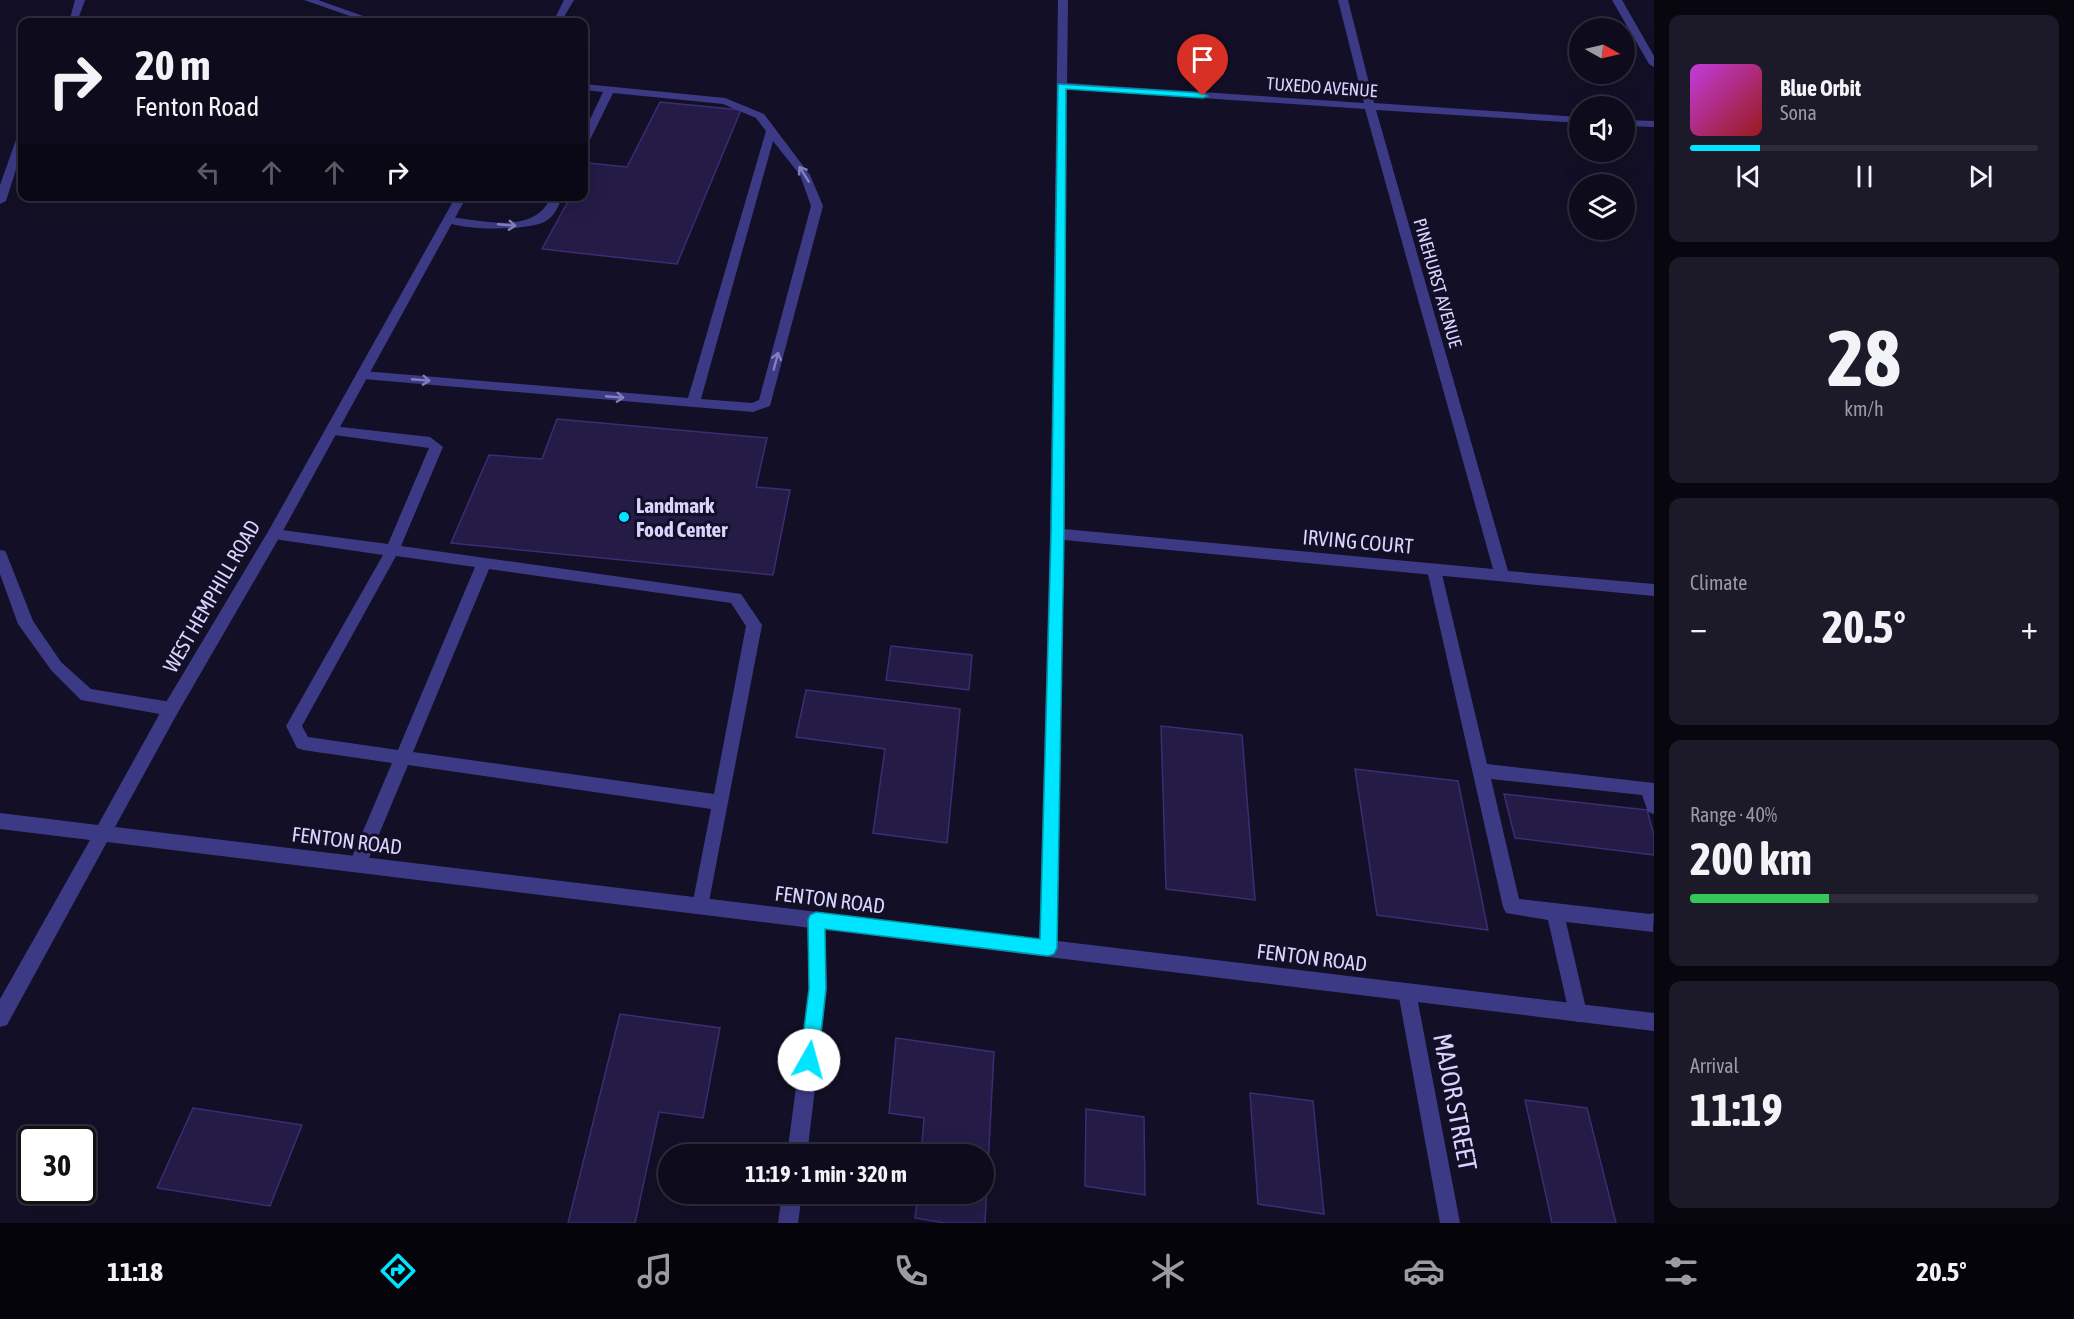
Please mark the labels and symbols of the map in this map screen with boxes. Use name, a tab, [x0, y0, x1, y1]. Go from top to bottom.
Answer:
north arrow	[1569, 18, 1635, 84]
pin	[1177, 34, 1228, 96]
street label: TUXEDO AVENUE	[1266, 73, 1379, 101]
one-way arrow	[797, 166, 809, 183]
street label: PINEHURST AVENUE	[1409, 216, 1467, 350]
one-way arrow	[497, 220, 517, 231]
one-way arrow	[771, 352, 783, 371]
one-way arrow	[411, 375, 430, 386]
one-way arrow	[605, 392, 625, 403]
place label: Landmark Food Center	[636, 493, 728, 541]
marker: Landmark Food Center	[617, 510, 631, 524]
street label: WEST HEMPHILL ROAD	[158, 516, 264, 676]
street label: IRVING COURT	[1302, 524, 1414, 558]
street label: FENTON ROAD	[291, 821, 403, 859]
street label: FENTON ROAD	[774, 880, 886, 918]
street label: FENTON ROAD	[1256, 938, 1368, 976]
position arrow	[777, 1028, 841, 1092]
street label: MAJOR STREET	[1427, 1031, 1483, 1174]
speed limit sign: 30	[18, 1126, 96, 1204]

